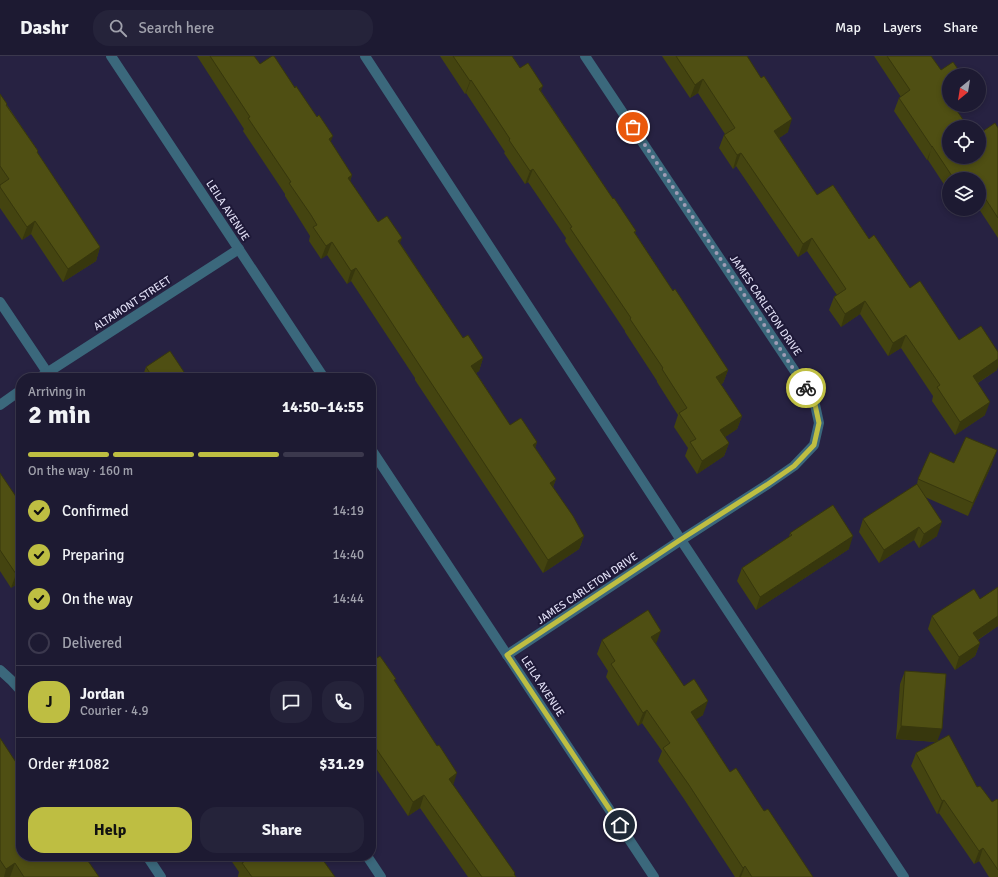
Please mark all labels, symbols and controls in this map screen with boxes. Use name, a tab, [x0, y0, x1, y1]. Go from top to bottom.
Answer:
search box	[93, 10, 373, 46]
text: Dashr	[20, 16, 69, 40]
icon: search	[107, 17, 129, 39]
text: Search here	[139, 19, 214, 37]
text: Map	[835, 19, 861, 36]
text: Layers	[883, 19, 922, 36]
text: Share	[944, 19, 978, 36]
north arrow	[942, 68, 986, 112]
map controls	[942, 68, 986, 216]
pin	[616, 110, 650, 144]
icon: bag	[622, 116, 644, 138]
button: locate	[942, 120, 986, 164]
button: layers	[942, 172, 986, 216]
street label: LEILA AVENUE	[203, 178, 252, 243]
street label: JAMES CARLETON DRIVE	[727, 252, 804, 358]
street label: ALTAMONT STREET	[91, 273, 174, 333]
courier	[786, 368, 826, 408]
icon: bike	[795, 377, 817, 399]
text: Arriving in	[28, 384, 86, 400]
text: 14:50–14:55	[282, 398, 364, 416]
text: 2 min	[28, 399, 91, 431]
text: On the way · 160 m	[28, 463, 133, 479]
icon: check	[28, 500, 50, 522]
text: Confirmed	[62, 502, 129, 520]
text: 14:19	[332, 503, 364, 519]
icon: check	[28, 544, 50, 566]
text: Preparing	[62, 546, 125, 564]
text: 14:40	[332, 547, 364, 563]
street label: JAMES CARLETON DRIVE	[534, 550, 640, 627]
icon: check	[28, 588, 50, 610]
text: On the way	[62, 590, 133, 608]
text: 14:44	[332, 591, 364, 607]
text: Delivered	[62, 634, 122, 652]
street label: LEILA AVENUE	[518, 654, 567, 719]
button: chat	[270, 681, 312, 723]
button: phone	[322, 681, 364, 723]
text: Jordan	[80, 685, 125, 703]
text: J	[45, 693, 53, 711]
text: Courier · 4.9	[80, 703, 149, 719]
text: Order #1082	[28, 755, 110, 773]
text: $31.29	[319, 755, 364, 773]
button: Help	[28, 807, 192, 853]
button: Share	[200, 807, 364, 853]
pin	[603, 808, 637, 842]
icon: home	[609, 814, 631, 836]

